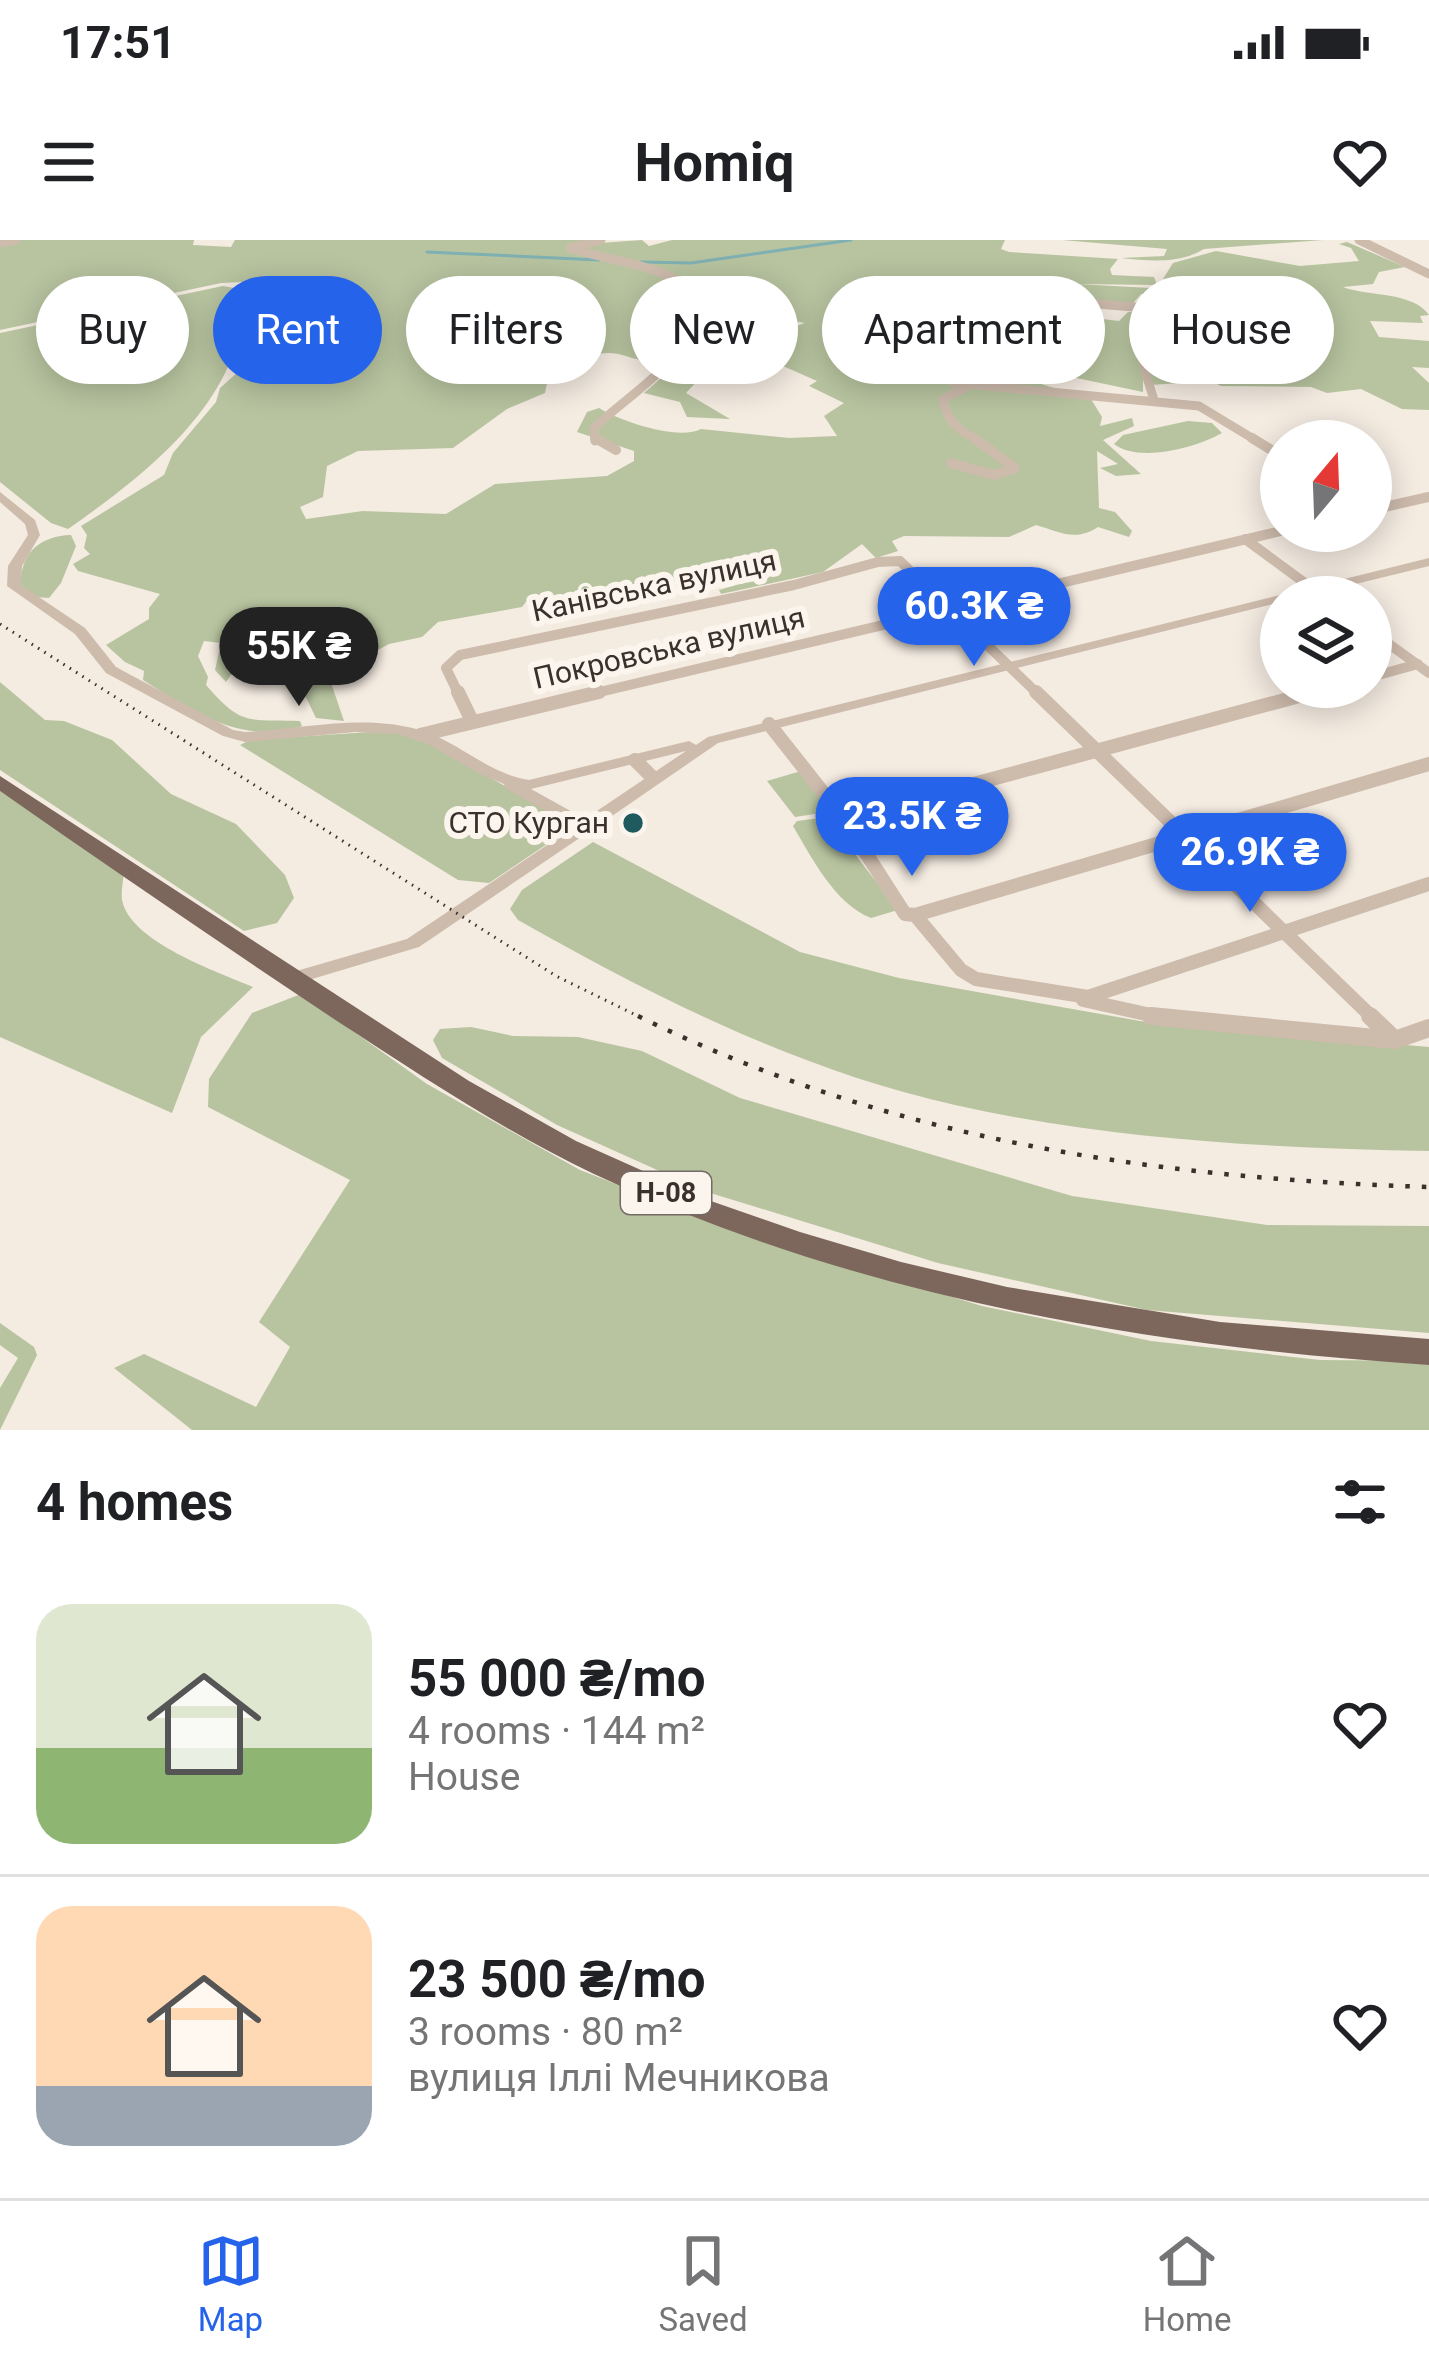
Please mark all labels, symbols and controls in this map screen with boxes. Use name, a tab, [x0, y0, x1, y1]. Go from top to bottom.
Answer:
text: 17:51	[60, 16, 176, 69]
icon: menu	[36, 129, 102, 195]
icon: heart	[1327, 129, 1393, 195]
text: Homiq	[634, 131, 795, 194]
chip: Buy	[36, 276, 189, 384]
chip: Rent	[213, 276, 382, 384]
chip: Filters	[406, 276, 606, 384]
chip: New	[630, 276, 798, 384]
chip: Apartment	[822, 276, 1105, 384]
chip: House	[1129, 276, 1334, 384]
north arrow	[1260, 420, 1392, 552]
map controls	[1260, 420, 1392, 708]
street label: Канівська вулиця	[528, 543, 779, 629]
pin: 60.3K ₴	[863, 567, 1085, 669]
button: layers	[1260, 576, 1392, 708]
text: 60.3K ₴	[905, 583, 1043, 629]
street label: Покровська вулиця	[530, 599, 808, 696]
pin: 55K ₴	[215, 607, 383, 709]
text: 55K ₴	[246, 623, 352, 669]
pin: 23.5K ₴	[801, 777, 1023, 879]
text: 23.5K ₴	[843, 793, 981, 839]
place label: СТО Курган	[448, 805, 609, 840]
marker: СТО Курган	[620, 810, 646, 836]
pin: 26.9K ₴	[1139, 813, 1361, 915]
text: 26.9K ₴	[1181, 829, 1319, 875]
road number: Н-08	[621, 1172, 711, 1214]
icon: filters	[1327, 1469, 1393, 1535]
text: 4 homes	[36, 1473, 233, 1532]
text: 55 000 ₴/mo	[408, 1649, 706, 1708]
icon: home	[132, 1652, 276, 1796]
icon: heart	[1327, 1691, 1393, 1757]
text: 4 rooms · 144 m²	[408, 1708, 705, 1754]
text: House	[408, 1754, 520, 1800]
text: 23 500 ₴/mo	[408, 1950, 706, 2009]
icon: home	[132, 1954, 276, 2098]
icon: heart	[1327, 1993, 1393, 2059]
text: 3 rooms · 80 m²	[408, 2009, 683, 2055]
text: вулиця Іллі Мечникова	[408, 2055, 830, 2101]
tab: Map	[198, 2228, 264, 2339]
tab: Saved	[659, 2228, 748, 2339]
tab: Home	[1143, 2228, 1232, 2339]

